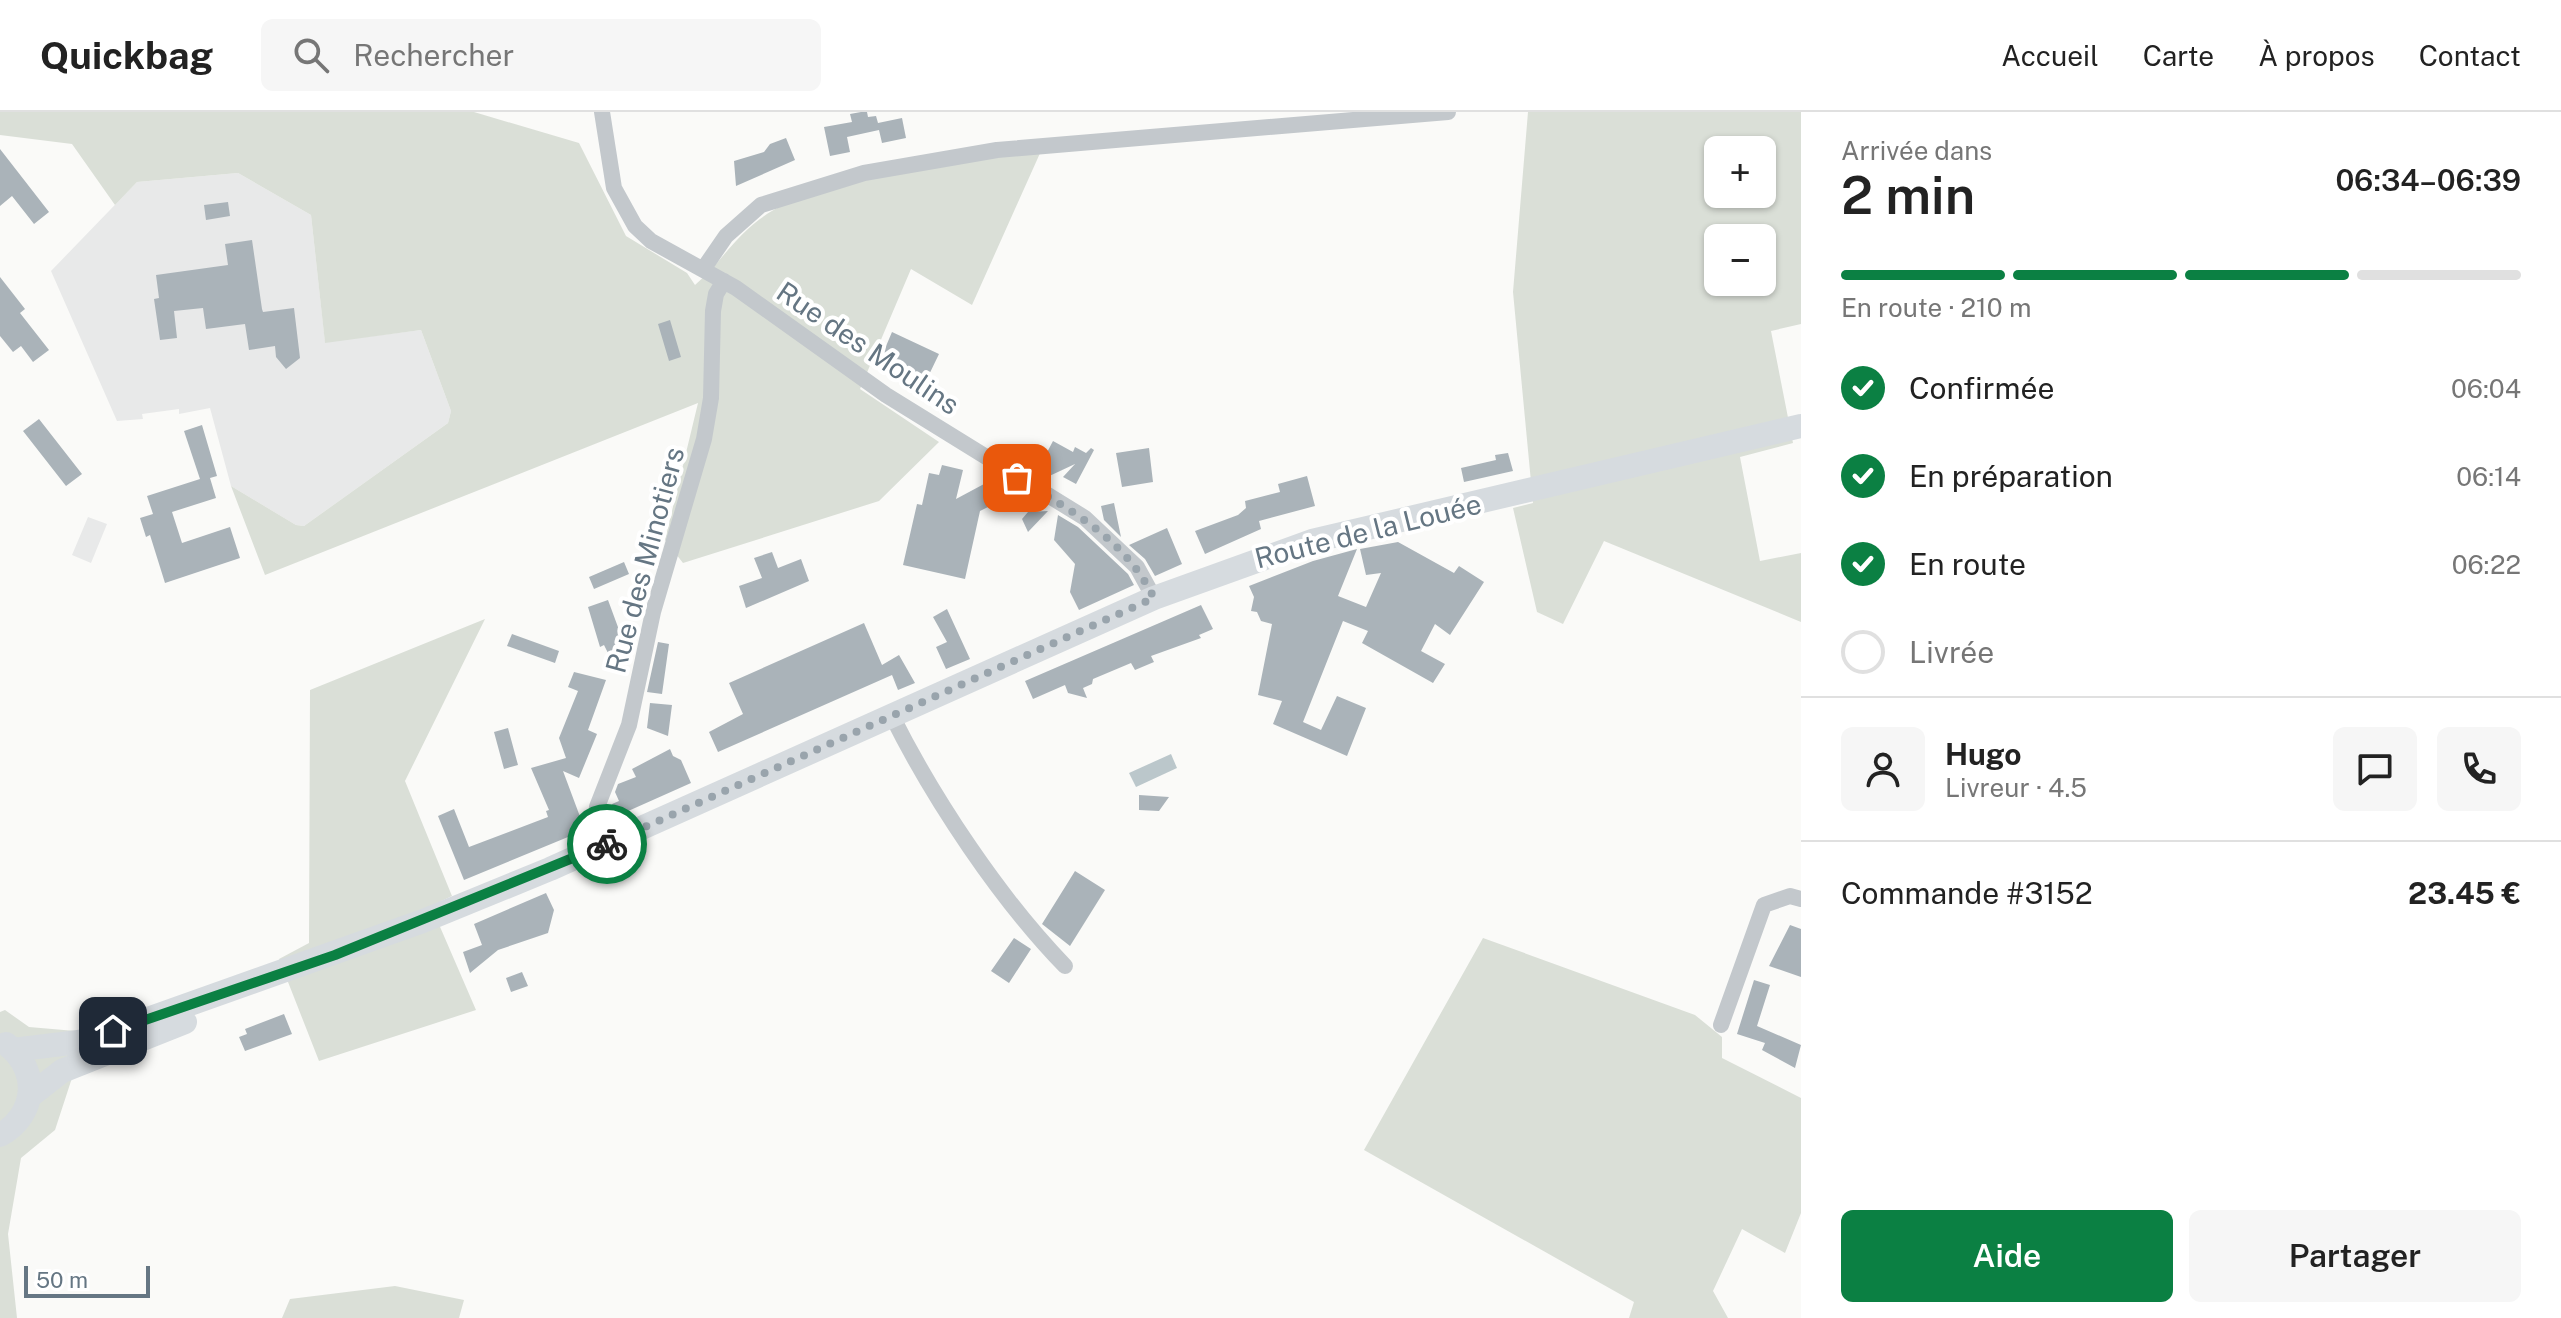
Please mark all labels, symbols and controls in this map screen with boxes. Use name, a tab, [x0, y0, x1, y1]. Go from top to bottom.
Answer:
search box	[261, 19, 821, 91]
text: Quickbag	[40, 33, 213, 78]
icon: search	[289, 33, 333, 77]
text: Rechercher	[353, 37, 514, 73]
text: Accueil	[2001, 39, 2099, 72]
text: Carte	[2143, 39, 2214, 72]
text: À propos	[2258, 39, 2375, 72]
text: Contact	[2419, 39, 2521, 72]
text: Arrivée dans	[1841, 135, 1992, 166]
map controls	[1704, 136, 1776, 296]
button: +	[1704, 136, 1776, 208]
text: 06:34–06:39	[2335, 162, 2521, 198]
text: 2 min	[1841, 165, 1975, 226]
button: −	[1704, 224, 1776, 296]
street label: Rue des Moulins	[771, 274, 966, 421]
text: En route · 210 m	[1841, 292, 2031, 323]
icon: check	[1841, 366, 1885, 410]
text: Confirmée	[1909, 370, 2054, 406]
text: 06:04	[2451, 373, 2521, 404]
street label: Rue des Minotiers	[599, 443, 691, 676]
pin	[983, 444, 1051, 512]
icon: check	[1841, 454, 1885, 498]
icon: bag	[995, 456, 1039, 500]
text: En préparation	[1909, 458, 2113, 494]
text: 06:14	[2456, 461, 2521, 492]
street label: Route de la Louée	[1251, 486, 1485, 575]
icon: check	[1841, 542, 1885, 586]
text: En route	[1909, 546, 2026, 582]
text: 06:22	[2452, 549, 2521, 580]
text: Livrée	[1909, 634, 1994, 670]
button: person	[1841, 727, 1925, 811]
button: chat	[2333, 727, 2417, 811]
button: phone	[2437, 727, 2521, 811]
text: Hugo	[1945, 736, 2022, 772]
text: Livreur · 4.5	[1945, 772, 2087, 803]
courier	[567, 804, 647, 884]
icon: bike	[585, 822, 629, 866]
text: Commande #3152	[1841, 875, 2093, 911]
text: 23.45 €	[2408, 875, 2521, 911]
pin	[79, 997, 147, 1065]
icon: home	[91, 1009, 135, 1053]
button: Aide	[1841, 1210, 2173, 1302]
button: Partager	[2189, 1210, 2521, 1302]
scale bar	[24, 1262, 150, 1298]
text: 50 m	[36, 1267, 88, 1293]

